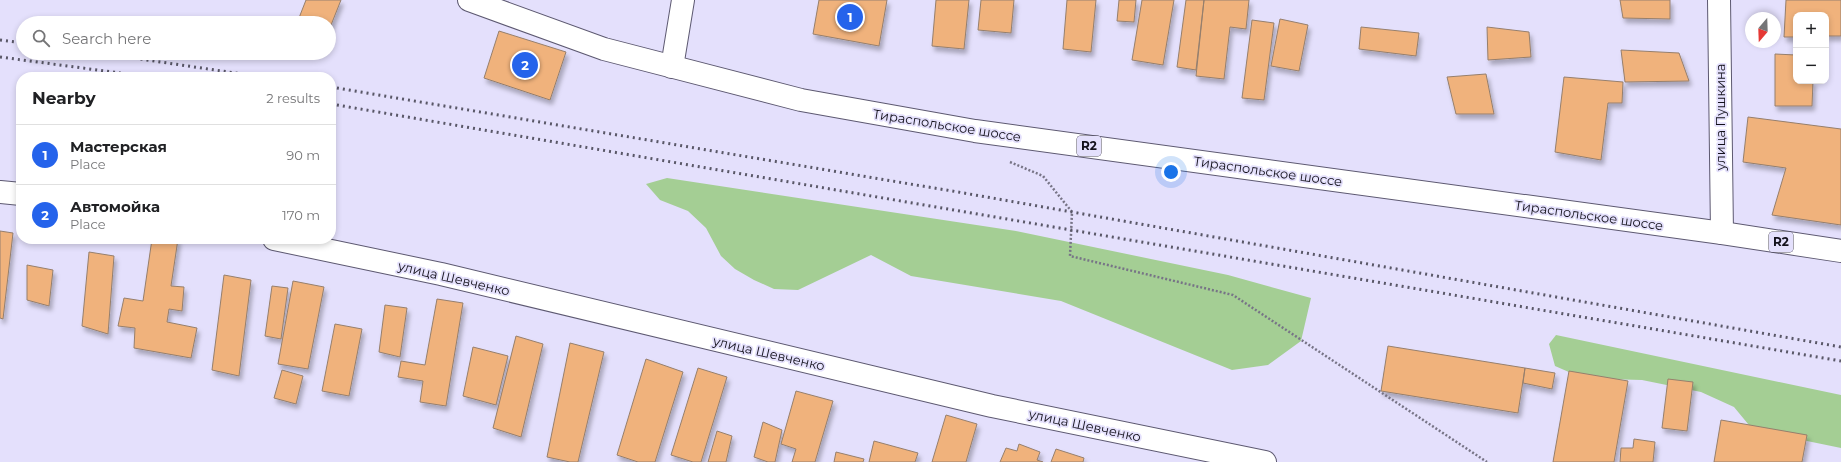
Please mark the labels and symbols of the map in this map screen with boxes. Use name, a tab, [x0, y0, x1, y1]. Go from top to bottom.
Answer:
pin: 1	[837, 2, 863, 32]
north arrow	[1745, 12, 1781, 48]
pin: 2	[512, 50, 538, 80]
street label: улица Пушкина	[1712, 64, 1728, 171]
street label: Тираспольское шоссе	[872, 105, 1022, 145]
road number: R2	[1077, 136, 1101, 156]
street label: Тираспольское шоссе	[1193, 153, 1343, 189]
your location	[1161, 162, 1181, 182]
street label: Тираспольское шоссе	[1514, 197, 1664, 233]
road number: R2	[1769, 232, 1793, 252]
street label: улица Шевченко	[396, 257, 512, 299]
street label: улица Шевченко	[711, 332, 827, 374]
street label: улица Шевченко	[1026, 405, 1143, 445]

